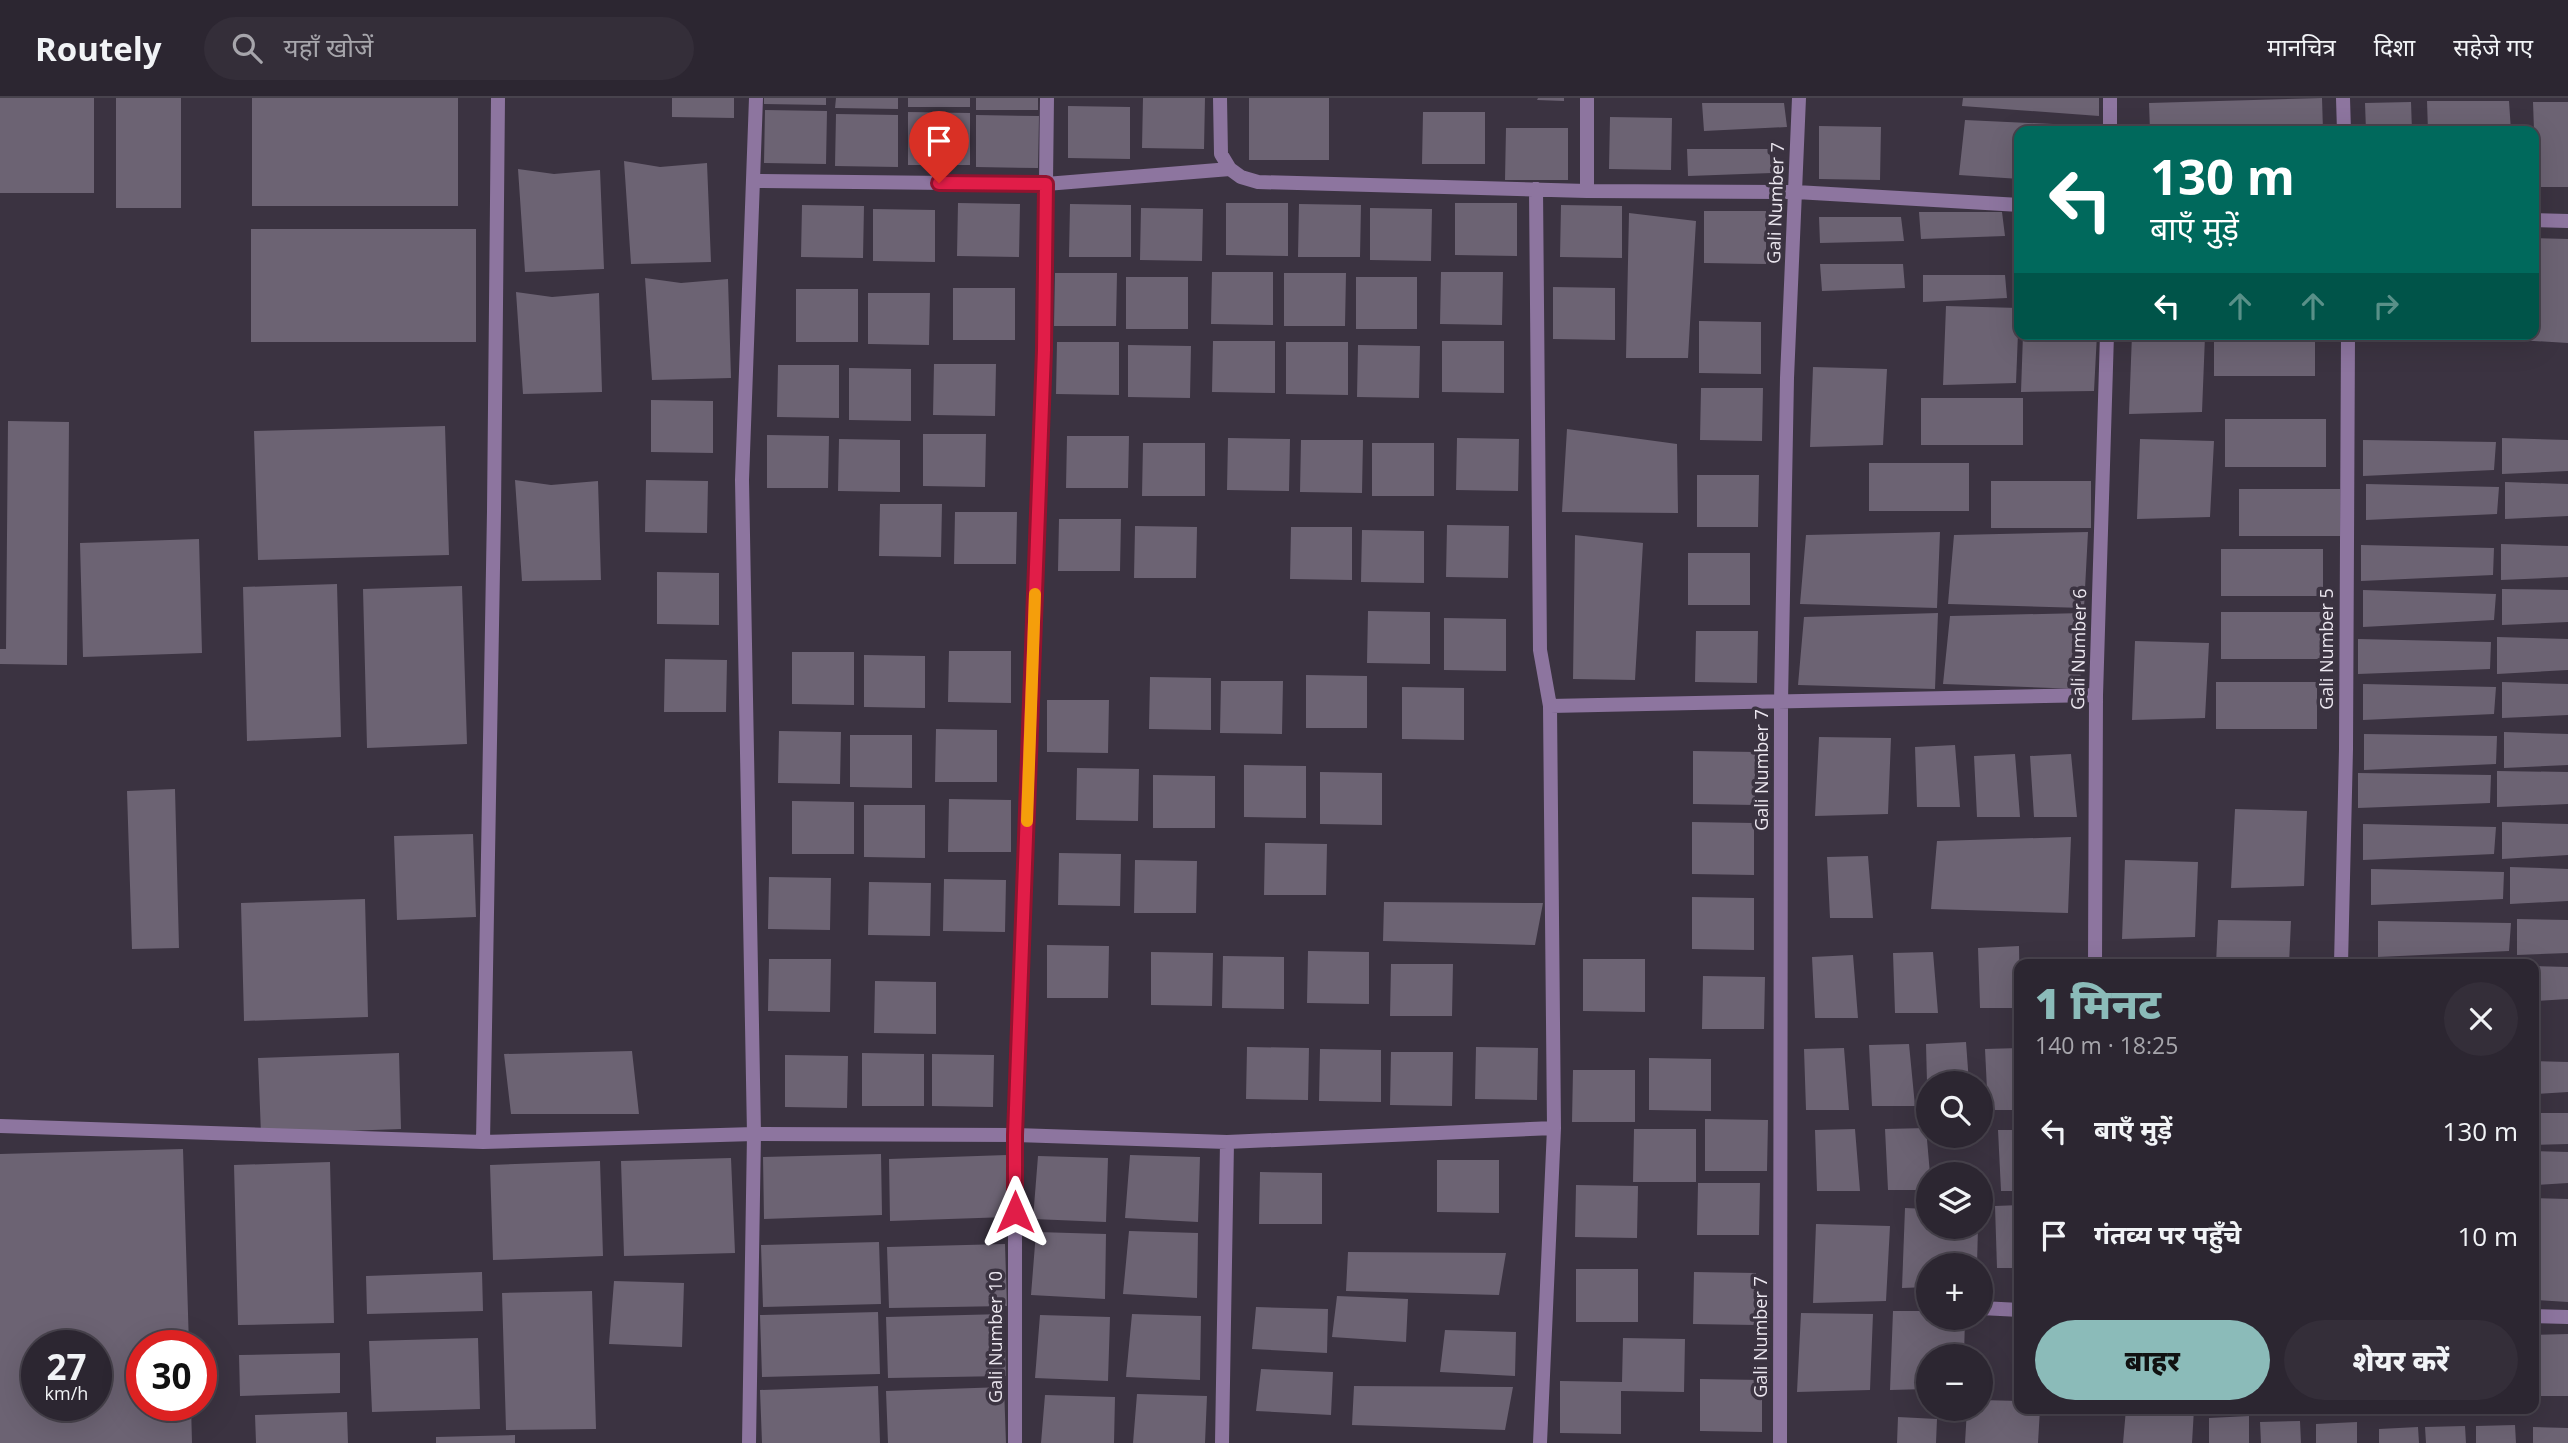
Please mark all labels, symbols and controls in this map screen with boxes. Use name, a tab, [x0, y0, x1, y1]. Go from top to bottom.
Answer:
search box	[204, 17, 694, 80]
text: Routely	[35, 26, 162, 71]
icon: search	[228, 29, 266, 67]
text: यहाँ खोजें	[284, 29, 373, 65]
text: मानचित्र	[2267, 30, 2336, 63]
text: दिशा	[2374, 30, 2415, 63]
text: सहेजे गए	[2453, 30, 2533, 63]
pin	[909, 111, 969, 183]
icon: arrive	[920, 122, 958, 160]
street label: Gali Number 7	[1761, 142, 1789, 264]
text: 130 m	[2150, 143, 2295, 209]
icon: left	[2035, 154, 2126, 245]
text: बाएँ मुड़ें	[2150, 206, 2239, 249]
icon: left	[2148, 287, 2186, 325]
icon: ahead	[2221, 287, 2259, 325]
icon: ahead	[2294, 287, 2332, 325]
icon: right	[2367, 287, 2405, 325]
street label: Gali Number 6	[2065, 588, 2091, 710]
street label: Gali Number 5	[2314, 588, 2338, 710]
street label: Gali Number 7	[1749, 709, 1773, 831]
text: 1 मिनट	[2035, 974, 2161, 1031]
button: close	[2444, 982, 2518, 1056]
text: 140 m · 18:25	[2035, 1029, 2178, 1061]
map controls	[1916, 1071, 1993, 1421]
button: search	[1916, 1071, 1993, 1148]
text: बाएँ मुड़ें	[2094, 1111, 2172, 1147]
icon: left	[2035, 1112, 2073, 1150]
text: 130 m	[2443, 1113, 2518, 1149]
button: layers	[1916, 1162, 1993, 1239]
position arrow	[978, 1175, 1052, 1249]
text: गंतव्य पर पहुँचे	[2094, 1216, 2241, 1252]
icon: arrive	[2035, 1217, 2073, 1255]
text: 10 m	[2457, 1218, 2518, 1254]
button: +	[1916, 1253, 1993, 1330]
street label: Gali Number 10	[983, 1271, 1007, 1403]
street label: Gali Number 7	[1748, 1276, 1772, 1398]
button: बाहर	[2035, 1320, 2270, 1400]
button: शेयर करें	[2284, 1320, 2518, 1400]
speed limit sign: 30	[126, 1330, 217, 1421]
text: 27	[46, 1343, 87, 1390]
button: −	[1916, 1344, 1993, 1421]
text: km/h	[45, 1381, 88, 1405]

